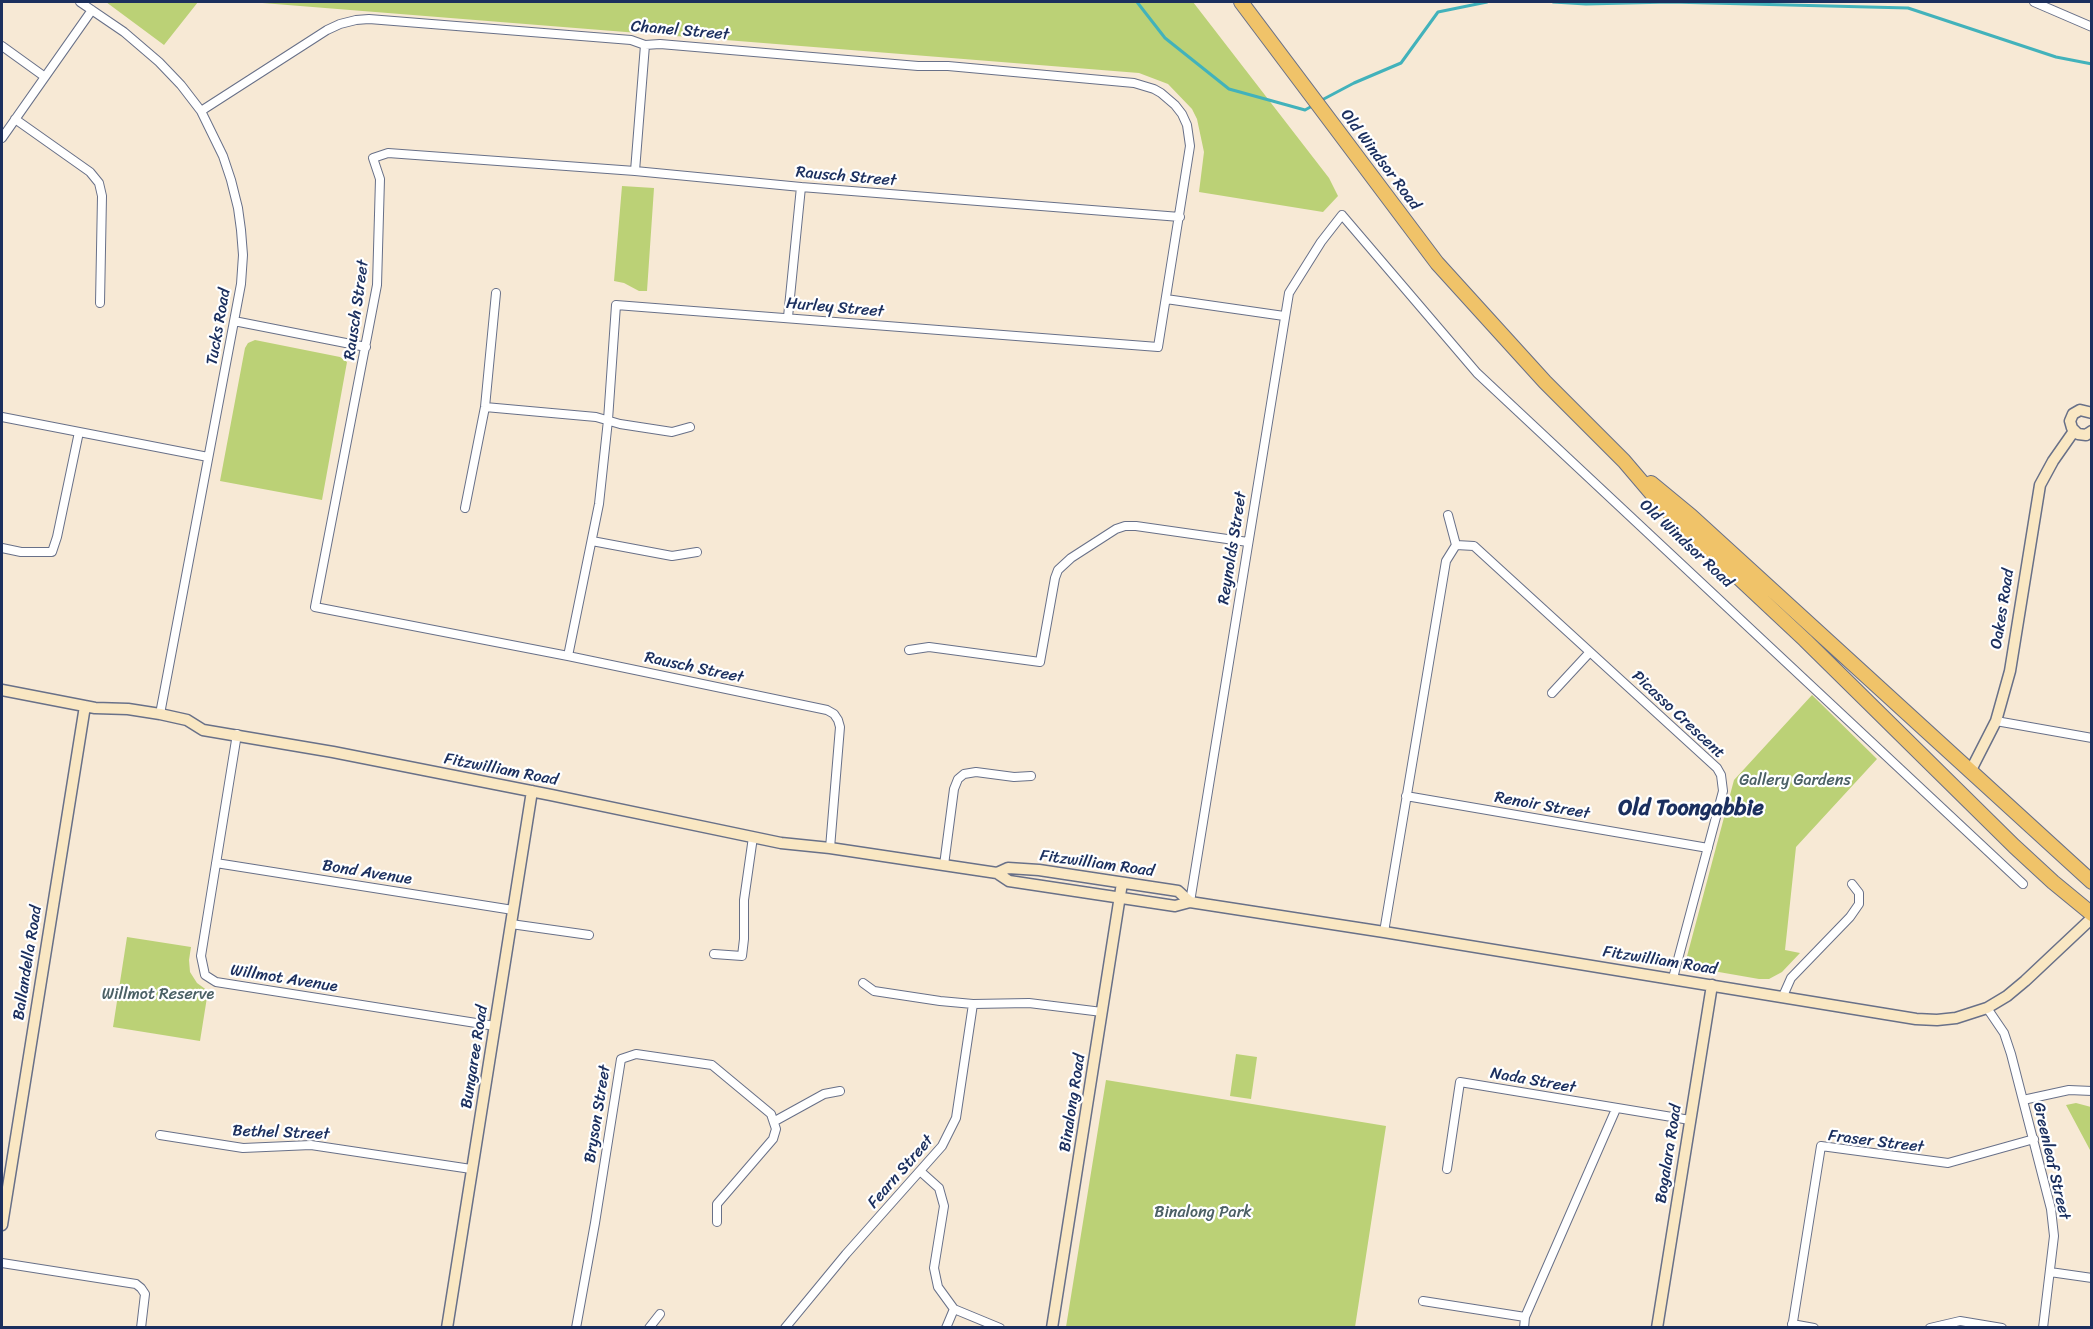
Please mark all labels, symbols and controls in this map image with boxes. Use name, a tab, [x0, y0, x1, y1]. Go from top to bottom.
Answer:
street label: Chanel Street	[630, 17, 730, 45]
street label: Old Windsor Road	[1336, 106, 1424, 214]
street label: Rausch Street	[795, 163, 897, 191]
street label: Rausch Street	[340, 259, 374, 361]
street label: Tucks Road	[203, 287, 235, 367]
street label: Hurley Street	[785, 294, 885, 322]
street label: Reynolds Street	[1215, 490, 1251, 606]
street label: Old Windsor Road	[1635, 496, 1737, 592]
street label: Oakes Road	[1987, 568, 2019, 650]
street label: Rausch Street	[643, 648, 745, 688]
street label: Picasso Crescent	[1628, 667, 1728, 763]
street label: Fitzwilliam Road	[442, 750, 560, 790]
park label: Gallery Gardens	[1739, 771, 1851, 791]
street label: Renoir Street	[1493, 788, 1591, 824]
district label: Old Toongabbie	[1618, 796, 1764, 822]
street label: Fitzwilliam Road	[1038, 846, 1156, 882]
street label: Bond Avenue	[321, 856, 413, 890]
street label: Ballandella Road	[9, 904, 47, 1022]
street label: Fitzwilliam Road	[1601, 942, 1719, 980]
street label: Willmot Avenue	[229, 961, 339, 997]
park label: Willmot Reserve	[102, 985, 214, 1005]
street label: Bungaree Road	[457, 1004, 493, 1110]
street label: Binalong Road	[1056, 1053, 1090, 1153]
street label: Bryson Street	[581, 1064, 615, 1164]
street label: Nada Street	[1489, 1064, 1577, 1098]
street label: Greenleaf Street	[2028, 1101, 2074, 1221]
street label: Bogalara Road	[1652, 1103, 1686, 1205]
street label: Bethel Street	[232, 1122, 330, 1144]
street label: Fraser Street	[1827, 1127, 1925, 1157]
street label: Fearn Street	[864, 1131, 938, 1213]
park label: Binalong Park	[1154, 1203, 1252, 1223]

